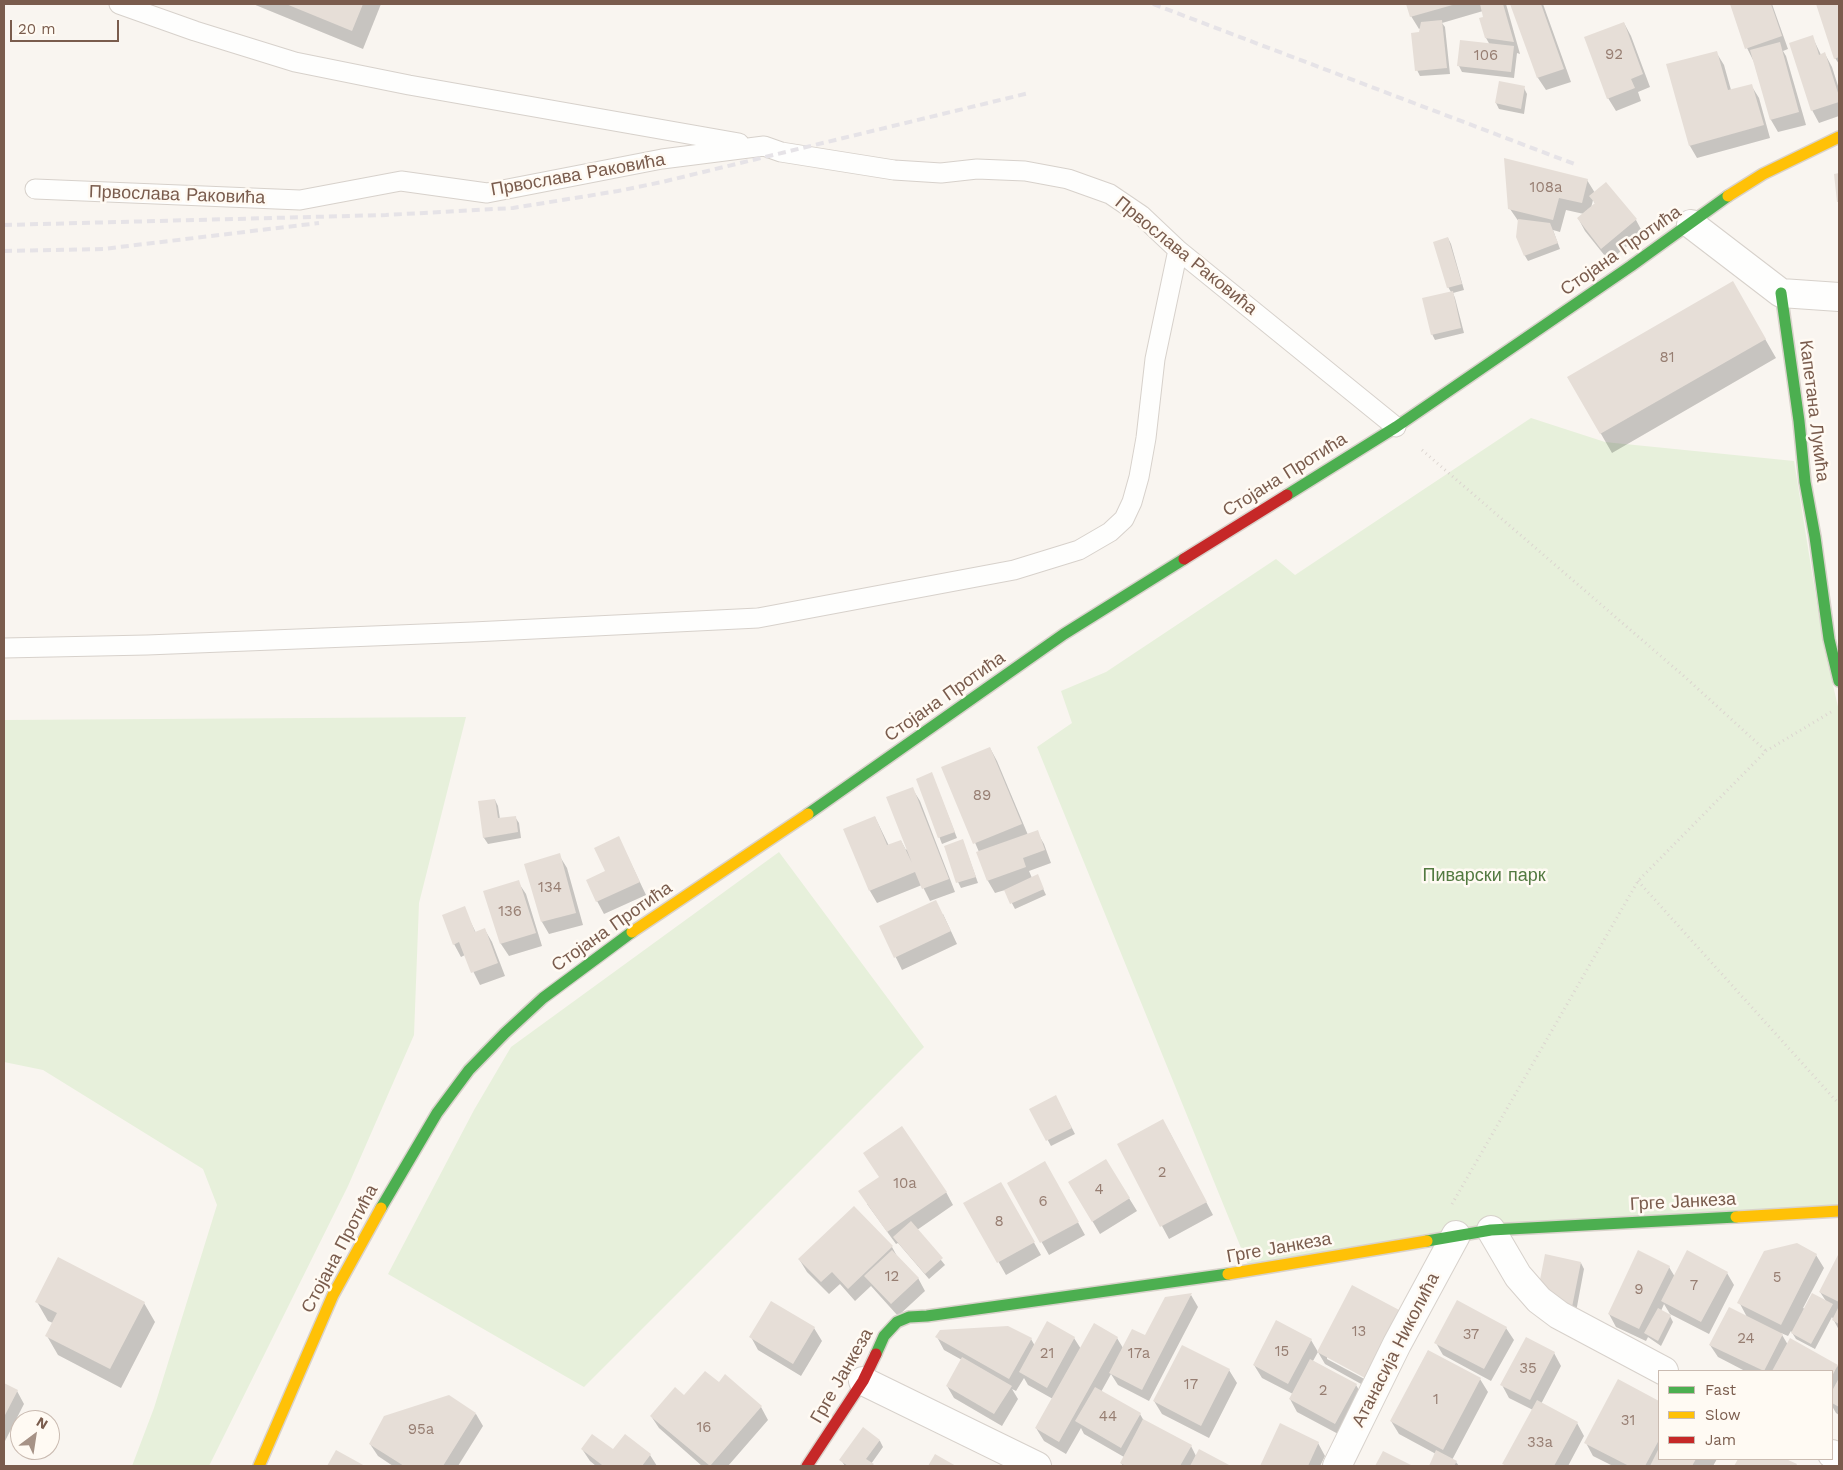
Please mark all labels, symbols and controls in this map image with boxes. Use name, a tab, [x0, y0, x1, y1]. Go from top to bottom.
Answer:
scale bar	[12, 10, 121, 42]
text: 20 m	[18, 20, 56, 38]
house number: 92	[1605, 46, 1623, 64]
house number: 106	[1474, 47, 1498, 65]
street label: Првослава Раковића	[489, 149, 667, 201]
house number: 108a	[1530, 179, 1562, 197]
street label: Првослава Раковића	[88, 181, 266, 209]
street label: Првослава Раковића	[1111, 192, 1261, 320]
street label: Стојана Протића	[1557, 201, 1685, 301]
street label: Капетана Лукића	[1795, 339, 1833, 483]
house number: 81	[1659, 349, 1675, 367]
street label: Стојана Протића	[1219, 428, 1351, 522]
street label: Стојана Протића	[881, 647, 1009, 747]
house number: 89	[973, 787, 991, 805]
park label: Пиварски парк	[1422, 865, 1546, 887]
street label: Стојана Протића	[548, 877, 676, 977]
house number: 134	[538, 879, 562, 897]
house number: 136	[498, 903, 522, 921]
house number: 2	[1158, 1164, 1166, 1182]
house number: 10a	[893, 1175, 917, 1193]
street label: Стојана Протића	[297, 1181, 383, 1317]
house number: 4	[1094, 1181, 1104, 1199]
street label: Грге Јанкеза	[1630, 1188, 1736, 1216]
house number: 6	[1038, 1193, 1048, 1211]
house number: 8	[994, 1213, 1004, 1231]
street label: Грге Јанкеза	[1225, 1228, 1333, 1268]
house number: 12	[885, 1268, 899, 1286]
street label: Атанасија Николића	[1348, 1269, 1444, 1431]
house number: 5	[1773, 1269, 1781, 1287]
house number: 7	[1690, 1277, 1698, 1295]
house number: 9	[1634, 1281, 1644, 1299]
house number: 13	[1352, 1323, 1366, 1341]
street label: Грге Јанкеза	[806, 1325, 878, 1427]
house number: 37	[1463, 1326, 1479, 1344]
house number: 24	[1737, 1330, 1755, 1348]
house number: 15	[1275, 1343, 1289, 1361]
house number: 21	[1040, 1345, 1054, 1363]
house number: 17a	[1128, 1345, 1150, 1363]
house number: 35	[1519, 1360, 1537, 1378]
legend	[1658, 1370, 1833, 1460]
house number: 17	[1184, 1376, 1198, 1394]
text: Fast	[1705, 1381, 1736, 1399]
house number: 2	[1319, 1382, 1327, 1400]
house number: 1	[1433, 1391, 1439, 1409]
text: Slow	[1705, 1406, 1741, 1424]
house number: 44	[1099, 1408, 1117, 1426]
north arrow	[10, 1410, 60, 1460]
house number: 31	[1621, 1412, 1635, 1430]
text: N	[34, 1413, 51, 1433]
house number: 16	[697, 1419, 711, 1437]
house number: 95a	[408, 1421, 434, 1439]
text: Jam	[1705, 1431, 1736, 1449]
house number: 33a	[1527, 1434, 1553, 1452]

